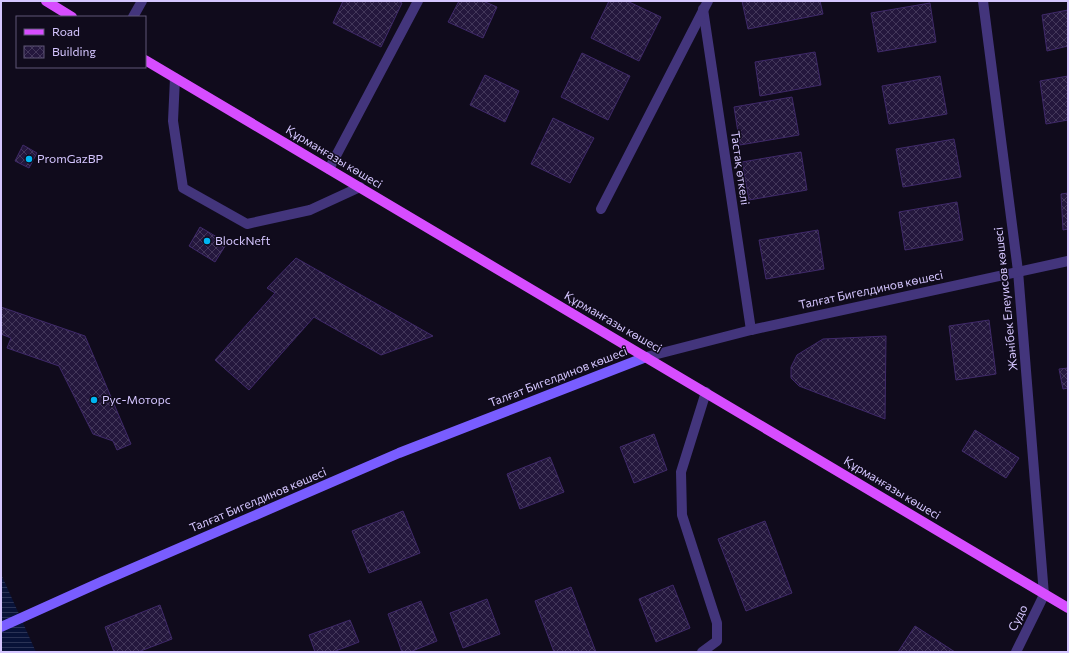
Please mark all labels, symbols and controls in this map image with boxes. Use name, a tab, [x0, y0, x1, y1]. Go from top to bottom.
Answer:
legend	[16, 16, 146, 68]
text: Road	[52, 24, 80, 38]
text: Building	[52, 44, 96, 58]
street label: Құрманғазы көшесі	[284, 122, 385, 191]
street label: Тастақ өткелі	[729, 130, 753, 206]
place label: PromGazBP	[37, 151, 104, 165]
marker: PromGazBP	[24, 154, 34, 164]
street label: Жәнібек Елеуисов көшесі	[990, 226, 1020, 372]
place label: BlockNeft	[215, 233, 270, 247]
marker: BlockNeft	[202, 236, 212, 246]
street label: Талғат Бигелдинов көшесі	[797, 267, 944, 311]
street label: Құрманғазы көшесі	[562, 288, 665, 355]
street label: Талғат Бигелдинов көшесі	[486, 343, 629, 409]
place label: Рус-Моторс	[102, 392, 171, 406]
marker: Рус-Моторс	[89, 395, 99, 405]
street label: Құрманғазы көшесі	[842, 453, 943, 522]
street label: Талғат Бигелдинов көшесі	[187, 464, 328, 534]
street label: Судо	[1005, 602, 1030, 633]

